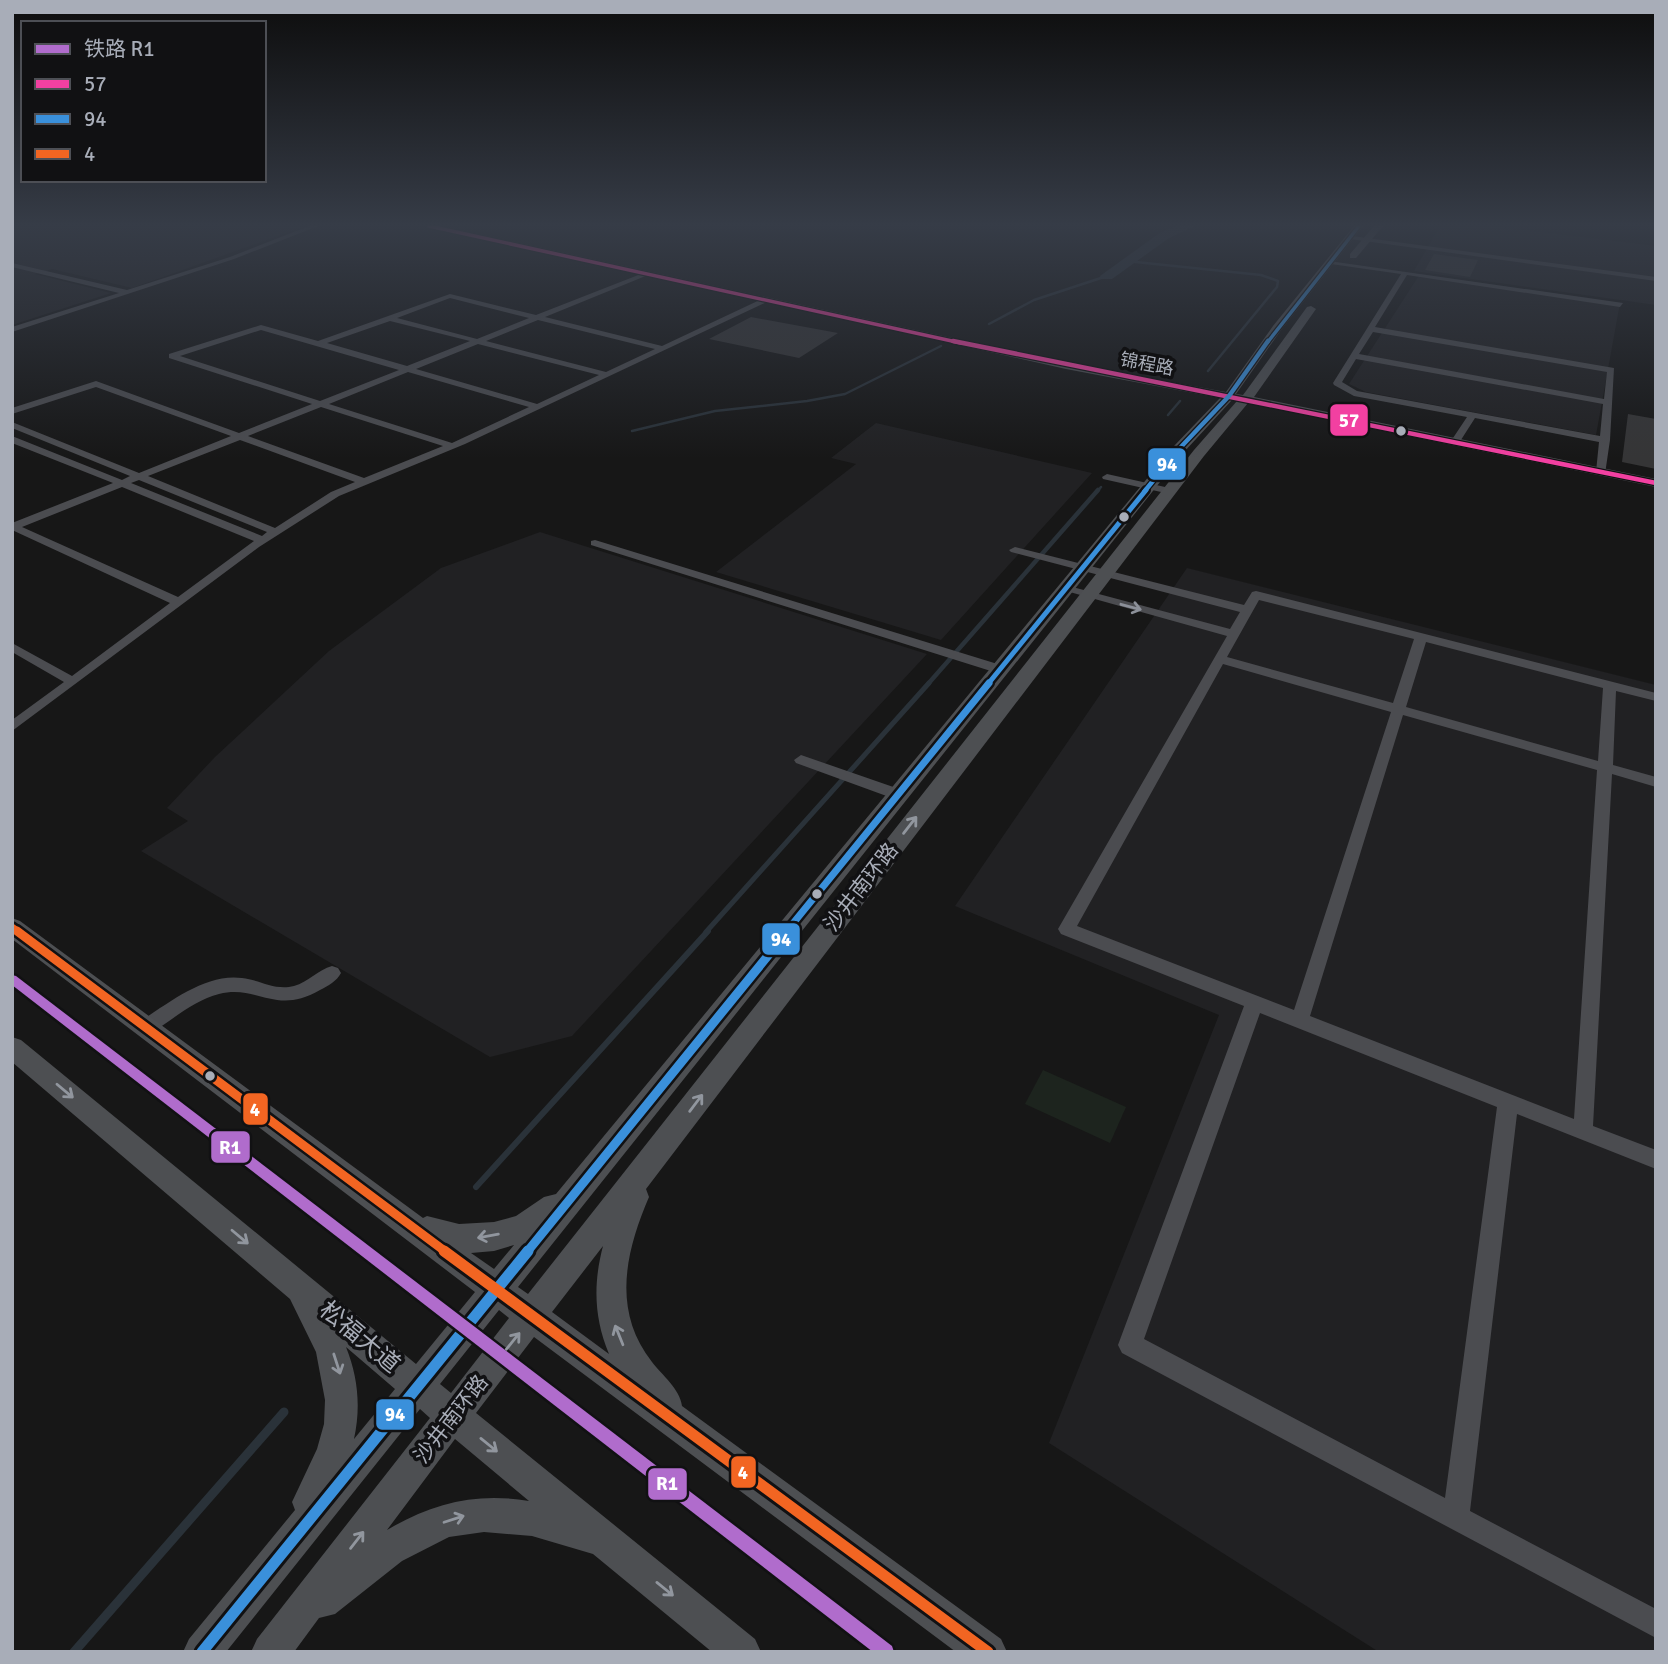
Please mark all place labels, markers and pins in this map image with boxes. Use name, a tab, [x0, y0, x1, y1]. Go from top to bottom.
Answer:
unlabelled marker	[1394, 424, 1408, 438]
unlabelled marker	[1117, 510, 1131, 524]
unlabelled marker	[810, 887, 824, 901]
unlabelled marker	[203, 1069, 217, 1083]

